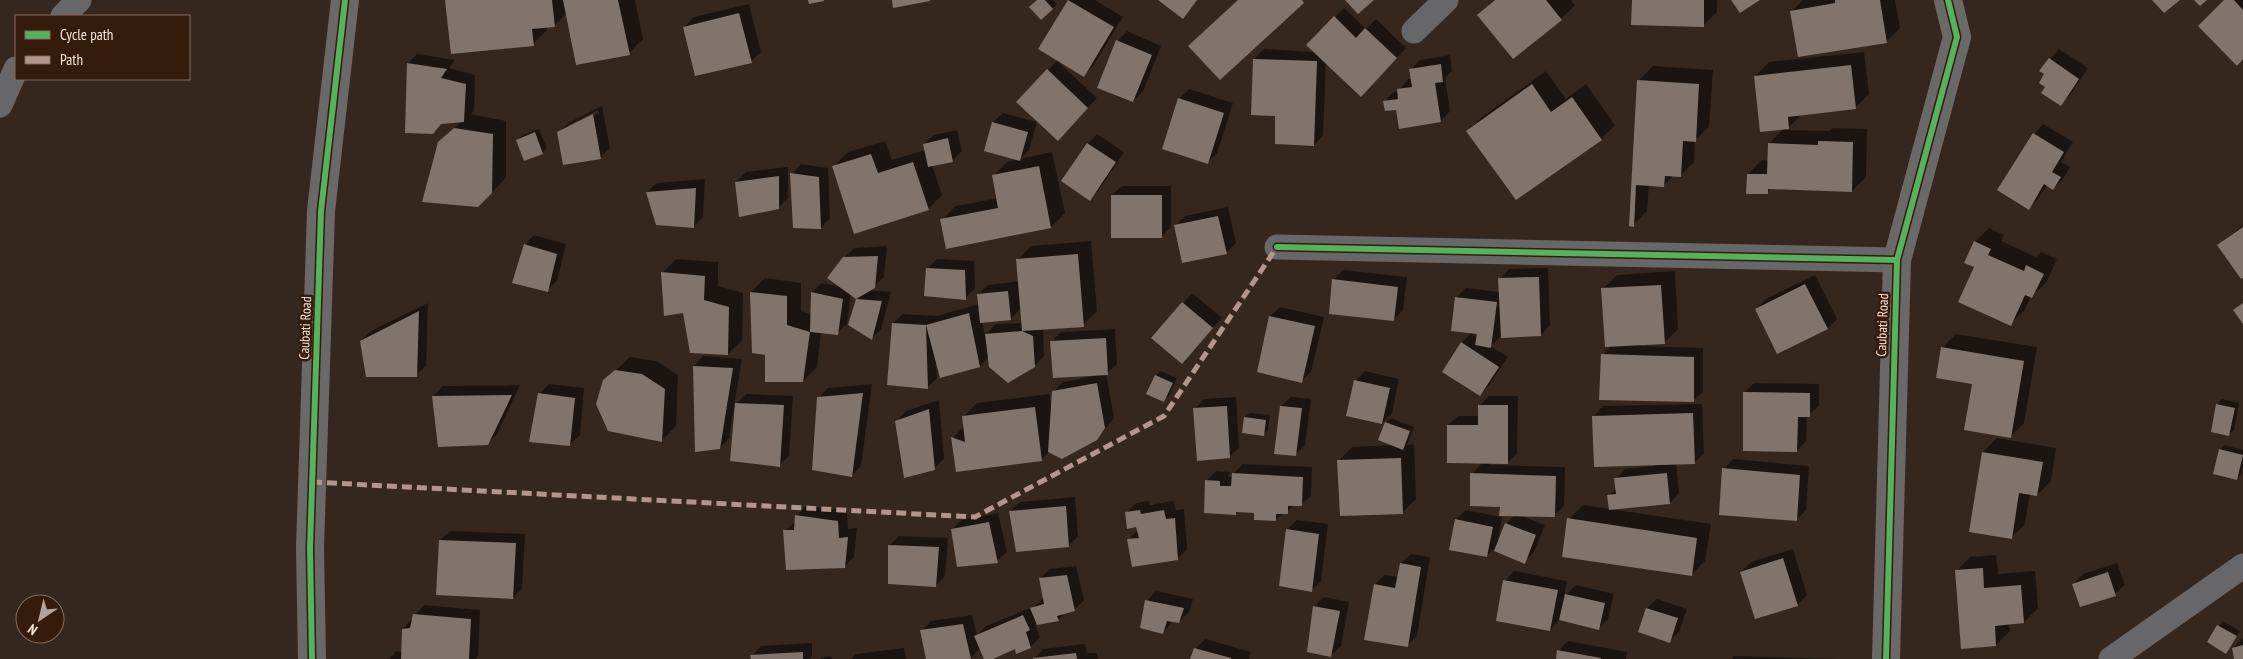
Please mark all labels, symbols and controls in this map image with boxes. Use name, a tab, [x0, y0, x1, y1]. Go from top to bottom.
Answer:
legend	[15, 15, 190, 80]
text: Cycle path	[60, 25, 113, 44]
text: Path	[60, 50, 83, 69]
street label: Caubati Road	[1872, 293, 1892, 357]
street label: Caubati Road	[295, 296, 315, 360]
north arrow	[15, 594, 65, 644]
text: N	[24, 620, 41, 639]

